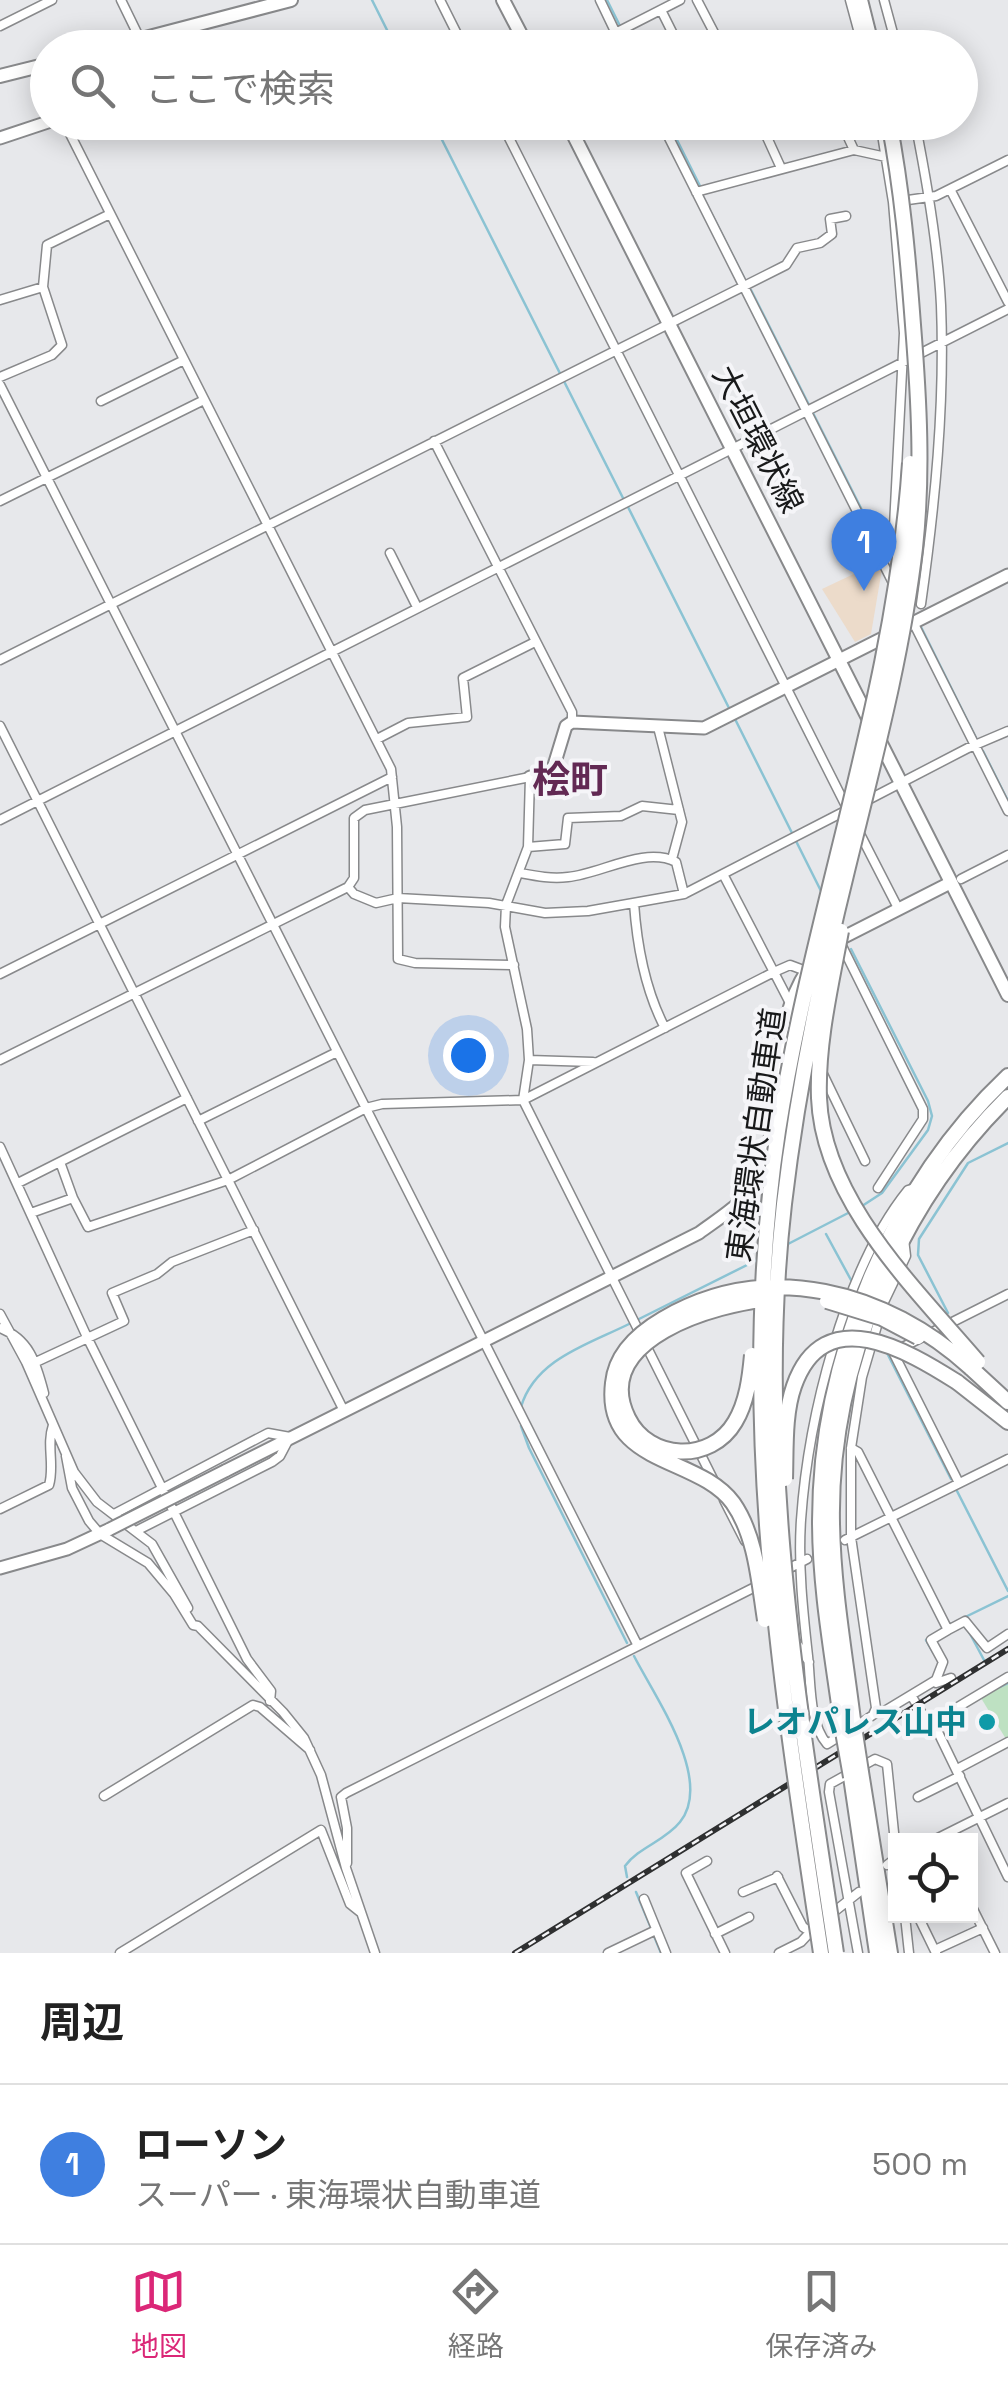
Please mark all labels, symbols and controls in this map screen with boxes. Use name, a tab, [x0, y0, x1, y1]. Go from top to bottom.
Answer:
search box	[30, 30, 978, 140]
icon: search	[65, 58, 120, 113]
text: ここで検索	[145, 65, 335, 113]
street label: 大垣環状線	[704, 359, 812, 519]
pin: 1	[832, 508, 896, 591]
district label: 桧町	[532, 756, 608, 804]
street label: 東海環状自動車道	[718, 1005, 794, 1265]
your location	[443, 1030, 494, 1081]
place label: レオパレス山中	[743, 1702, 967, 1742]
marker: レオパレス山中	[976, 1711, 998, 1733]
map controls	[888, 1833, 978, 1923]
button: locate	[888, 1833, 978, 1923]
text: 周辺	[40, 1996, 124, 2049]
text: ローソン	[135, 2121, 287, 2169]
text: 1	[65, 2144, 80, 2184]
text: 500 m	[872, 2144, 968, 2184]
text: スーパー · 東海環状自動車道	[135, 2175, 541, 2215]
tab: 地図	[131, 2264, 187, 2364]
tab: 経路	[448, 2264, 504, 2364]
tab: 保存済み	[765, 2264, 877, 2364]

